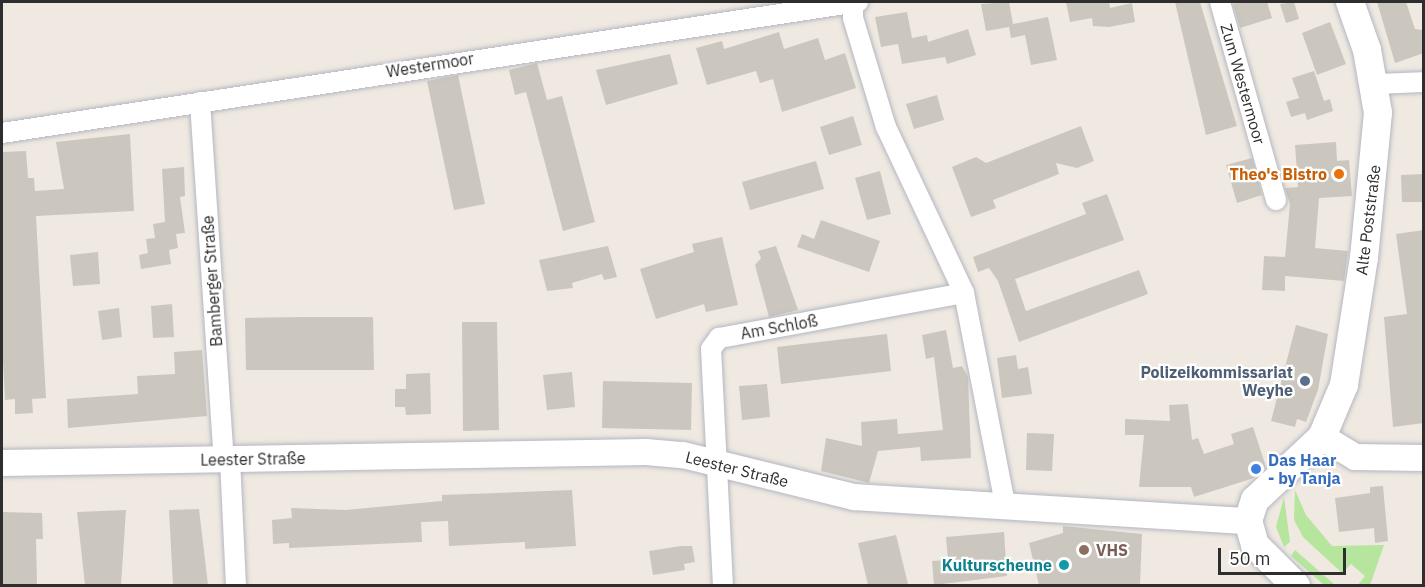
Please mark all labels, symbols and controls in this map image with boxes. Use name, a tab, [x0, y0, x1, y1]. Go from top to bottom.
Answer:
street label: Zum Westermoor	[1217, 22, 1269, 146]
street label: Westermoor	[385, 49, 475, 81]
place label: Theo's Bistro	[1230, 164, 1327, 184]
street label: Alte Poststraße	[1352, 164, 1384, 276]
marker: Theo's Bistro	[1332, 167, 1346, 181]
street label: Bamberger Straße	[198, 215, 226, 347]
street label: Am Schloß	[739, 311, 819, 343]
place label: Polizeikommissariat Weyhe	[1140, 362, 1293, 400]
marker: Polizeikommissariat Weyhe	[1298, 374, 1312, 388]
street label: Leester Straße	[684, 447, 790, 491]
street label: Leester Straße	[200, 448, 306, 470]
place label: Das Haar - by Tanja	[1268, 450, 1341, 488]
marker: Das Haar - by Tanja	[1249, 462, 1263, 476]
scale bar	[1221, 536, 1348, 574]
place label: VHS	[1096, 540, 1128, 560]
marker: VHS	[1077, 543, 1091, 557]
text: 50 m	[1229, 547, 1271, 570]
place label: Kulturscheune	[942, 555, 1052, 575]
marker: Kulturscheune	[1057, 558, 1071, 572]

